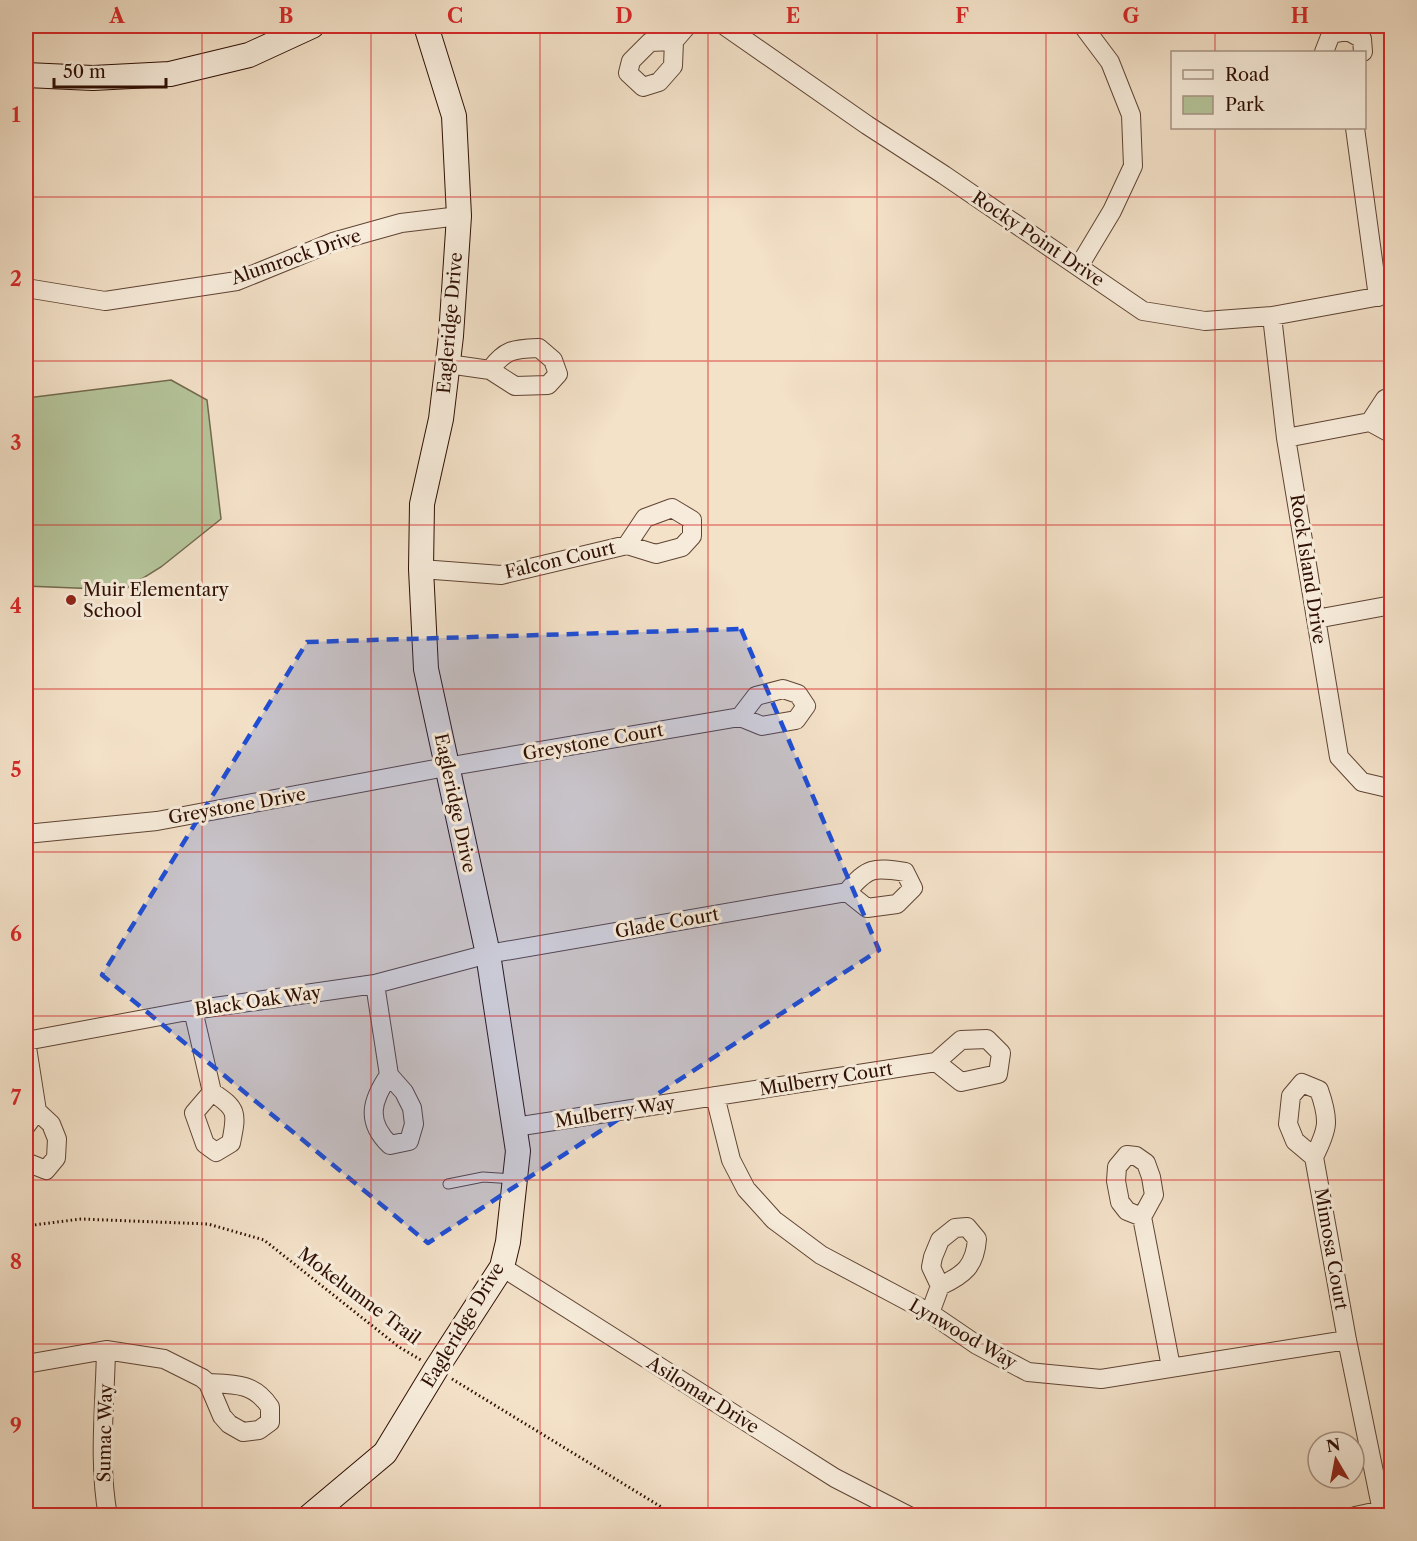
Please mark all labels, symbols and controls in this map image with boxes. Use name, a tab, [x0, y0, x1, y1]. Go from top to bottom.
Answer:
text: A	[108, 4, 125, 28]
text: B	[279, 4, 294, 28]
text: C	[447, 4, 463, 28]
text: D	[615, 4, 633, 28]
text: E	[786, 4, 800, 28]
text: F	[955, 4, 969, 28]
text: G	[1123, 4, 1140, 28]
text: H	[1291, 4, 1309, 28]
scale bar	[54, 51, 166, 89]
legend	[1171, 51, 1366, 129]
text: 50 m	[63, 61, 106, 83]
text: Road	[1225, 64, 1270, 86]
text: Park	[1225, 94, 1266, 116]
text: 1	[12, 103, 21, 127]
street label: Rocky Point Drive	[968, 187, 1108, 291]
street label: Alumrock Drive	[227, 224, 364, 290]
street label: Eagleridge Drive	[433, 251, 467, 395]
text: 2	[10, 267, 22, 291]
text: 3	[10, 431, 22, 455]
street label: Rock Island Drive	[1285, 492, 1331, 646]
street label: Falcon Court	[503, 536, 618, 583]
place label: Muir Elementary School	[83, 579, 230, 622]
marker: Muir Elementary School	[64, 593, 78, 607]
text: 4	[10, 594, 22, 618]
street label: Greystone Court	[521, 719, 666, 765]
street label: Eagleridge Drive	[429, 731, 481, 875]
text: 5	[10, 758, 22, 782]
street label: Greystone Drive	[166, 783, 308, 829]
street label: Glade Court	[613, 903, 721, 943]
text: 6	[10, 922, 22, 946]
street label: Black Oak Way	[193, 981, 324, 1021]
street label: Mulberry Court	[758, 1058, 895, 1100]
text: 7	[11, 1086, 22, 1110]
street label: Mulberry Way	[553, 1092, 678, 1132]
street label: Mimosa Court	[1309, 1186, 1353, 1312]
street label: Mokelumne Trail	[293, 1243, 425, 1349]
text: 8	[10, 1250, 22, 1274]
street label: Eagleridge Drive	[417, 1259, 509, 1391]
street label: Lynwood Way	[905, 1294, 1021, 1374]
street label: Asilomar Drive	[642, 1351, 763, 1438]
street label: Sumac Way	[93, 1382, 117, 1483]
text: 9	[10, 1414, 22, 1438]
north arrow	[1306, 1430, 1366, 1490]
text: N	[1325, 1434, 1342, 1456]

